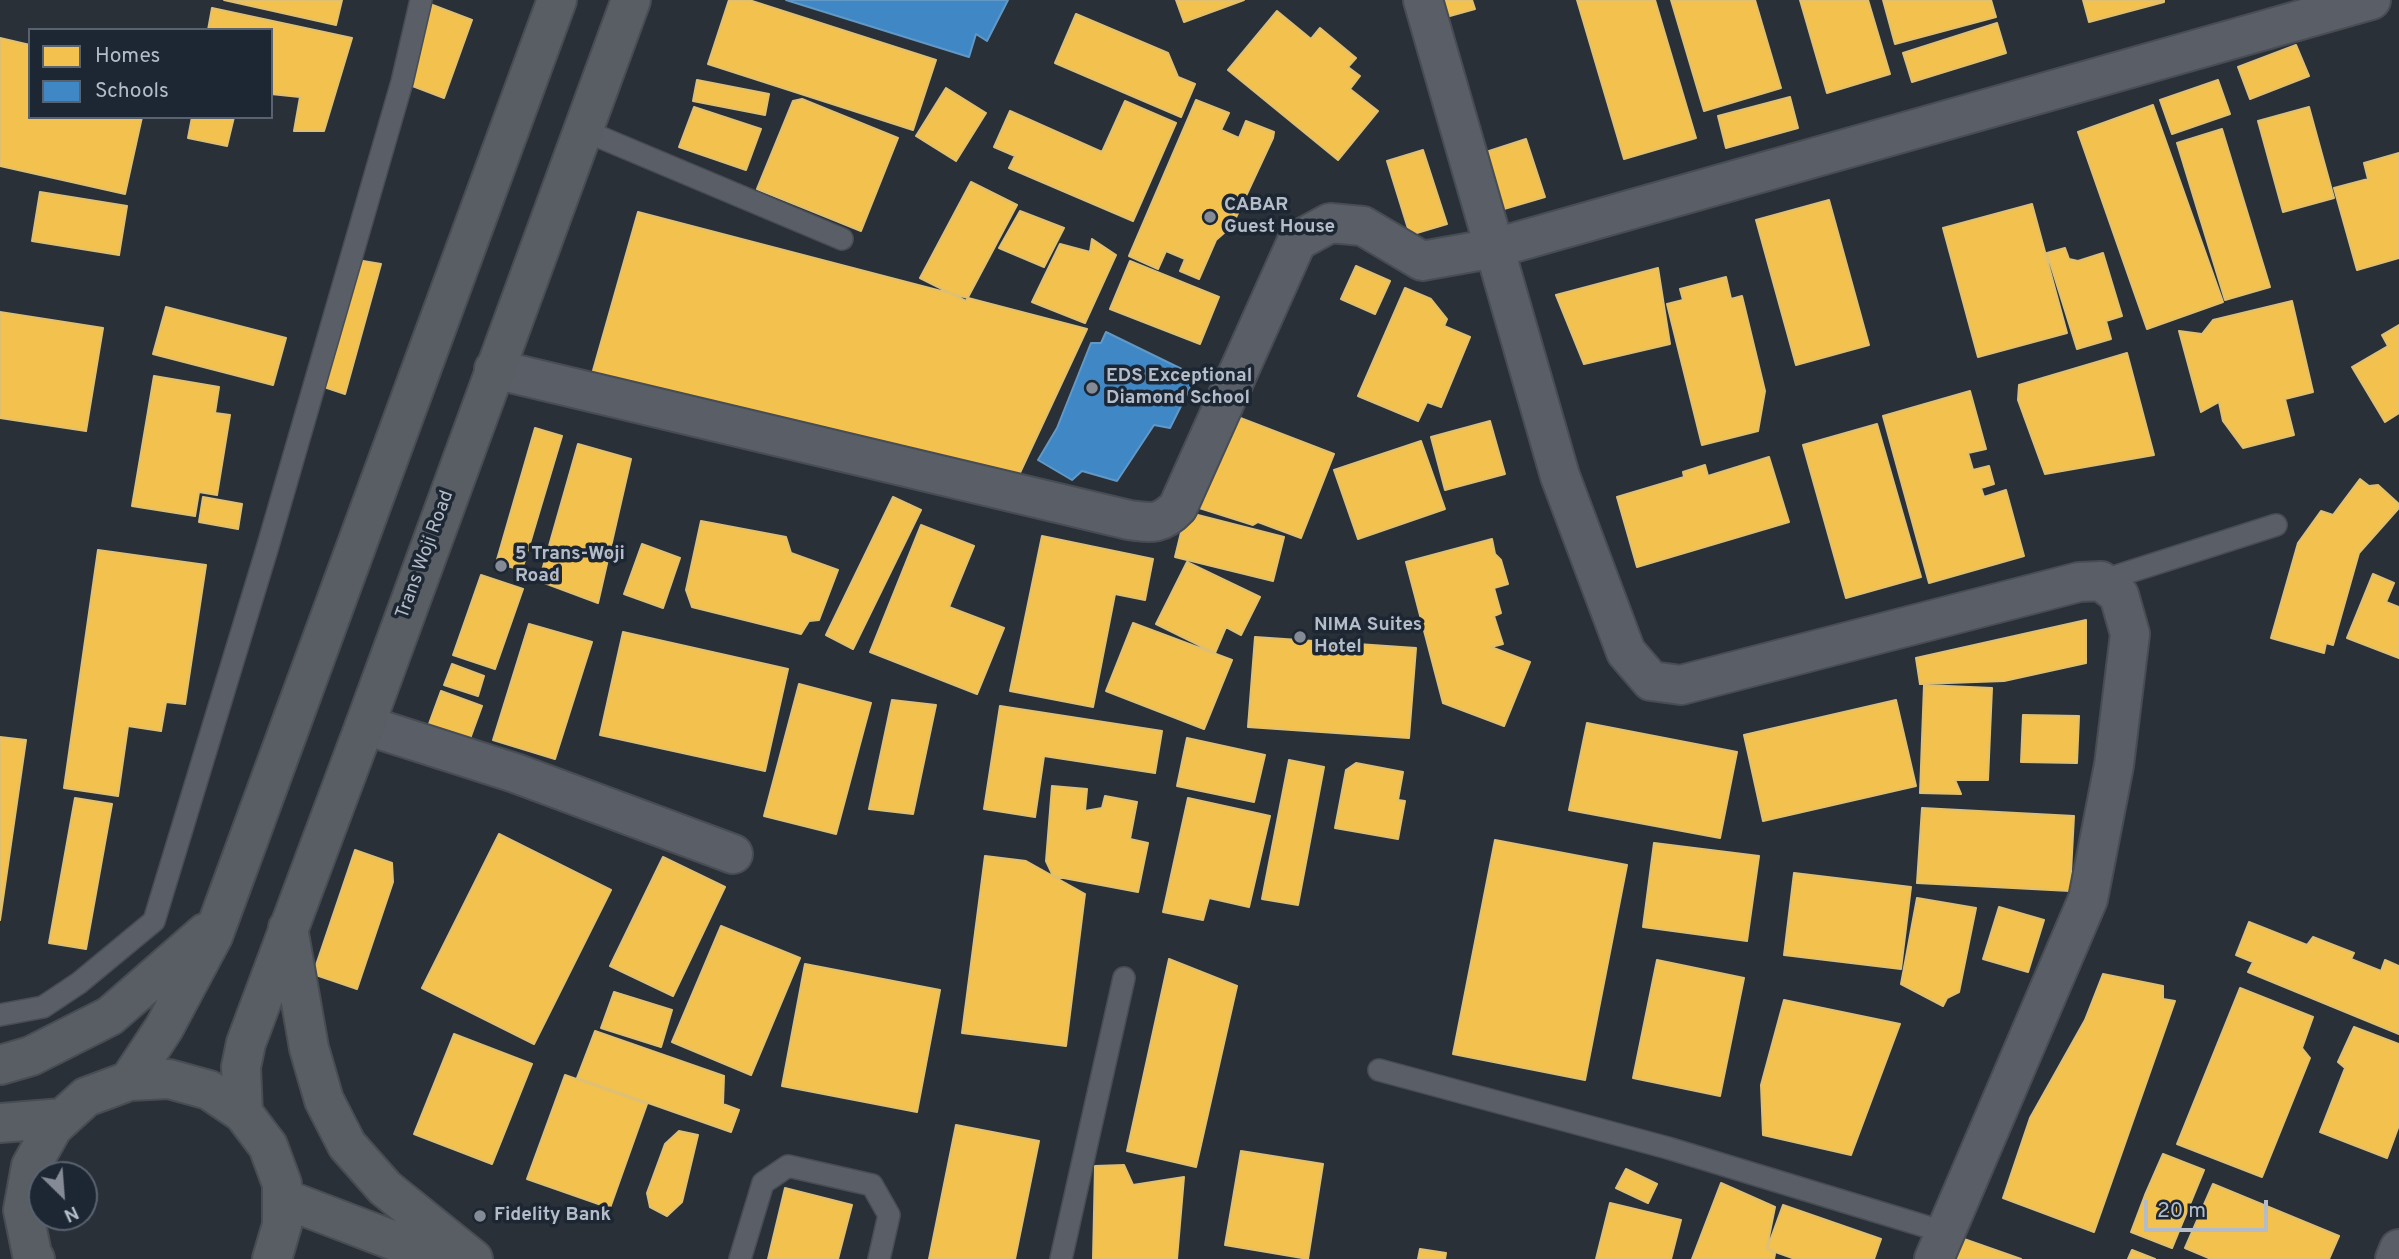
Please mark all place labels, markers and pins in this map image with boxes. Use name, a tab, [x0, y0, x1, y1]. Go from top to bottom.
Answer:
place label: CABAR Guest House	[1224, 195, 1335, 239]
marker: CABAR Guest House	[1202, 209, 1218, 225]
place label: EDS Exceptional Diamond School	[1106, 366, 1252, 410]
marker: EDS Exceptional Diamond School	[1084, 380, 1100, 396]
place label: 5 Trans-Woji Road	[515, 544, 625, 588]
marker: 5 Trans-Woji Road	[493, 558, 509, 574]
place label: NIMA Suites Hotel	[1314, 615, 1422, 659]
marker: NIMA Suites Hotel	[1292, 629, 1308, 645]
place label: Fidelity Bank	[494, 1205, 611, 1227]
marker: Fidelity Bank	[472, 1208, 488, 1224]

